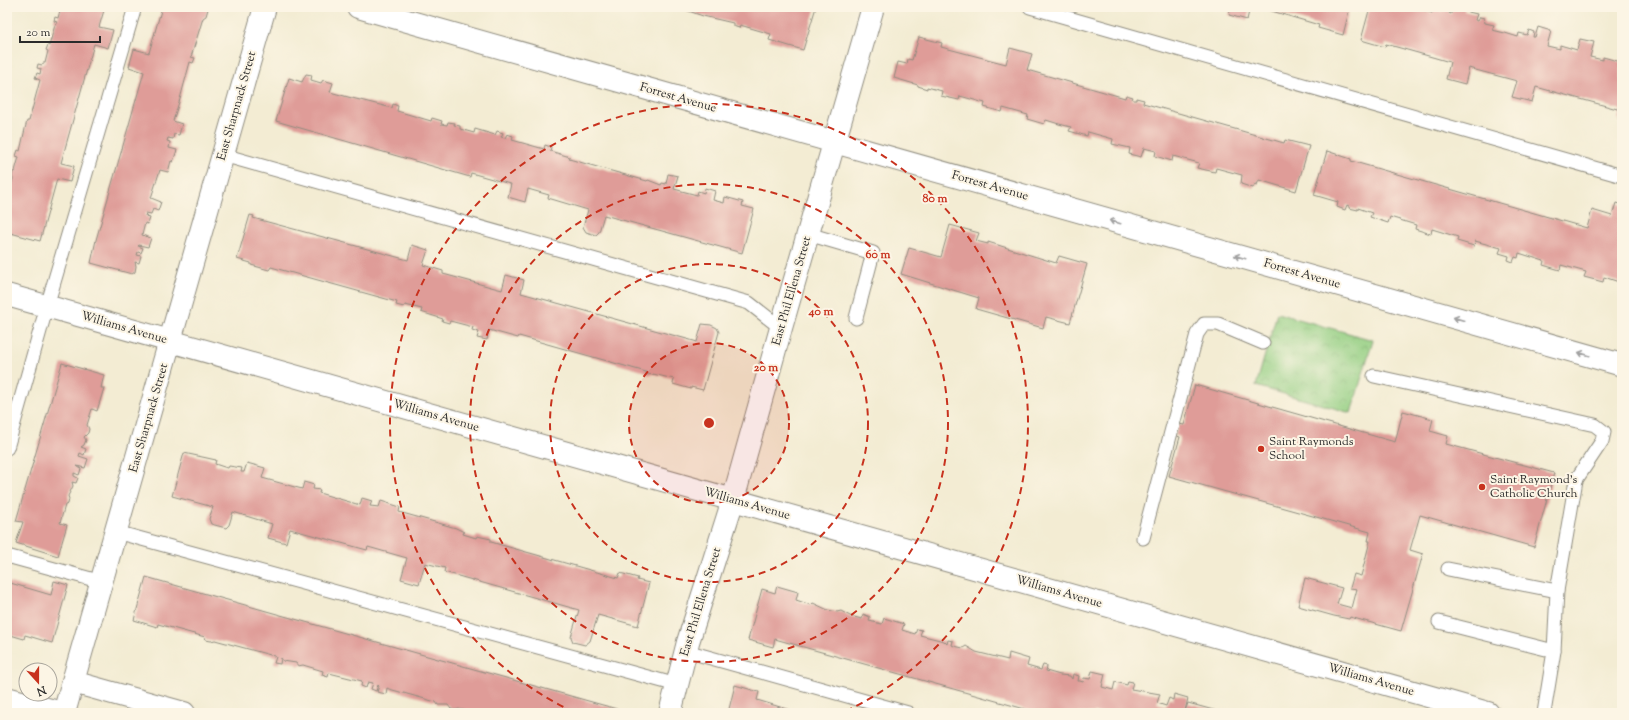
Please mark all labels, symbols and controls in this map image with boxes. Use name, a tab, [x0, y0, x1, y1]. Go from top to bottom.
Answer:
scale bar	[20, 18, 100, 44]
text: 20 m	[26, 24, 51, 42]
street label: East Sharpnack Street	[213, 49, 261, 163]
street label: Forrest Avenue	[638, 78, 719, 118]
street label: Forrest Avenue	[950, 166, 1031, 206]
text: 80 m	[923, 190, 947, 208]
one-way arrow	[1109, 217, 1122, 225]
street label: East Phil Ellena Street	[768, 234, 816, 348]
text: 60 m	[866, 246, 890, 264]
one-way arrow	[1234, 253, 1247, 260]
street label: Forrest Avenue	[1262, 254, 1343, 294]
text: 40 m	[808, 303, 833, 321]
street label: Williams Avenue	[79, 307, 170, 349]
one-way arrow	[1453, 315, 1466, 322]
one-way arrow	[1578, 350, 1591, 357]
text: 20 m	[754, 359, 778, 377]
street label: East Sharpnack Street	[125, 361, 173, 475]
street label: Williams Avenue	[391, 395, 482, 437]
centre of rings	[702, 416, 716, 430]
place label: Saint Raymonds School	[1269, 433, 1354, 465]
marker: Saint Raymonds School	[1256, 444, 1266, 454]
place label: Saint Raymond's Catholic Church	[1490, 471, 1578, 503]
marker: Saint Raymond's Catholic Church	[1477, 482, 1487, 492]
street label: Williams Avenue	[702, 483, 793, 525]
street label: East Phil Ellena Street	[676, 545, 726, 659]
street label: Williams Avenue	[1014, 571, 1105, 613]
street label: Williams Avenue	[1326, 659, 1417, 701]
north arrow	[18, 662, 58, 702]
text: N	[34, 681, 49, 700]

